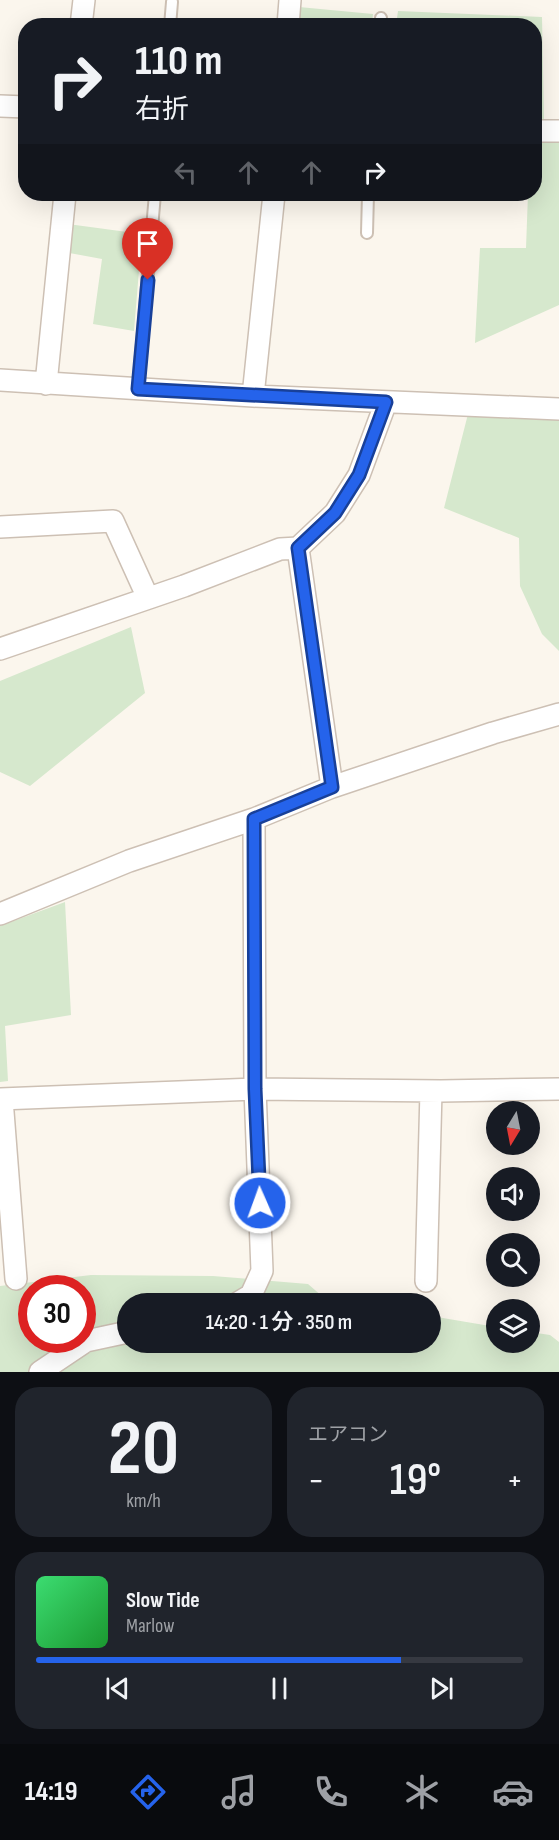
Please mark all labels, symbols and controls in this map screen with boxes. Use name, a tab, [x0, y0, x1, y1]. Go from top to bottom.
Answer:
text: 110 m	[135, 36, 222, 87]
icon: right	[36, 42, 114, 120]
text: 右折	[135, 94, 189, 126]
icon: left	[169, 156, 202, 189]
icon: ahead	[232, 156, 265, 189]
icon: ahead	[295, 156, 328, 189]
icon: right	[358, 156, 391, 189]
pin	[122, 218, 173, 280]
icon: arrive	[131, 227, 164, 260]
north arrow	[486, 1101, 540, 1155]
map controls	[486, 1101, 540, 1353]
button: sound	[486, 1167, 540, 1221]
position arrow	[228, 1171, 292, 1235]
button: search	[486, 1233, 540, 1287]
speed limit sign: 30	[18, 1275, 96, 1353]
button: layers	[486, 1299, 540, 1353]
text: 14:20 · 1 分 · 350 m	[206, 1309, 352, 1336]
text: 20	[108, 1403, 179, 1496]
text: エアコン	[308, 1423, 388, 1447]
text: 19°	[390, 1453, 441, 1508]
text: −	[308, 1461, 324, 1501]
text: +	[507, 1461, 523, 1501]
text: km/h	[126, 1489, 161, 1513]
text: Slow Tide	[126, 1587, 200, 1614]
text: Marlow	[126, 1614, 174, 1638]
icon: previous	[101, 1672, 134, 1705]
icon: pause	[263, 1672, 296, 1705]
icon: next	[425, 1672, 458, 1705]
icon: directions	[127, 1771, 169, 1813]
icon: music	[218, 1771, 260, 1813]
icon: phone	[310, 1771, 352, 1813]
icon: climate	[401, 1771, 443, 1813]
icon: car	[492, 1771, 534, 1813]
text: 14:19	[25, 1776, 77, 1808]

